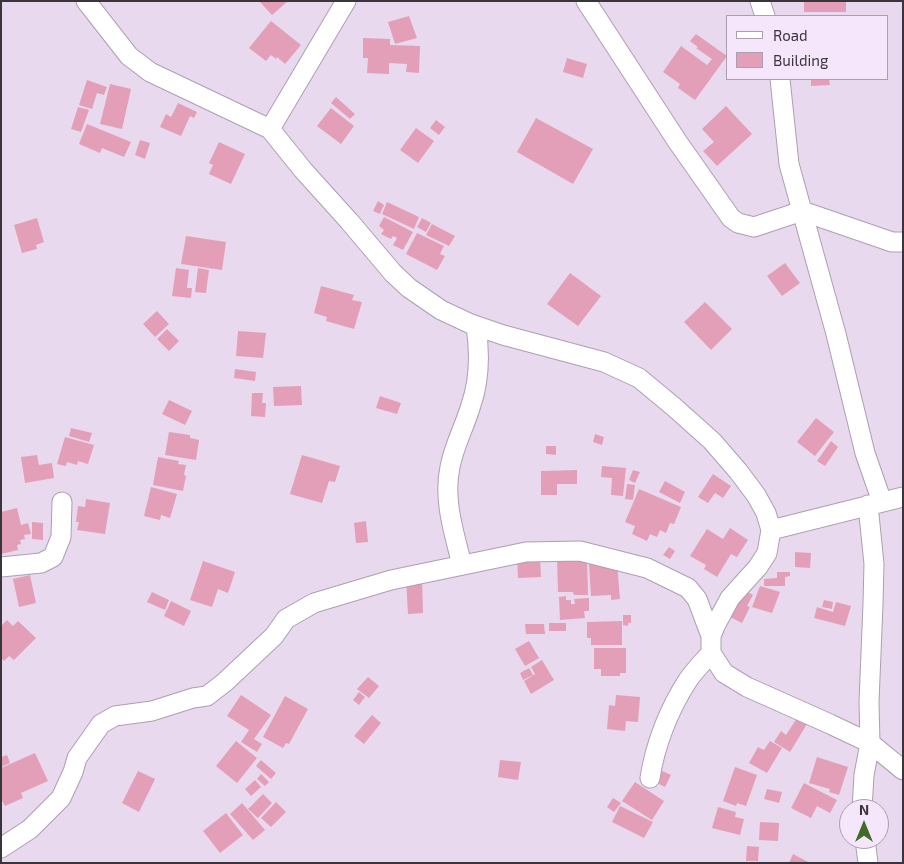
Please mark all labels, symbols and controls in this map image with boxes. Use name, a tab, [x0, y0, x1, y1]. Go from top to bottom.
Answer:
legend	[726, 15, 889, 80]
text: Road	[773, 26, 808, 44]
text: Building	[773, 51, 828, 69]
north arrow	[839, 799, 889, 849]
text: N	[859, 801, 869, 818]

